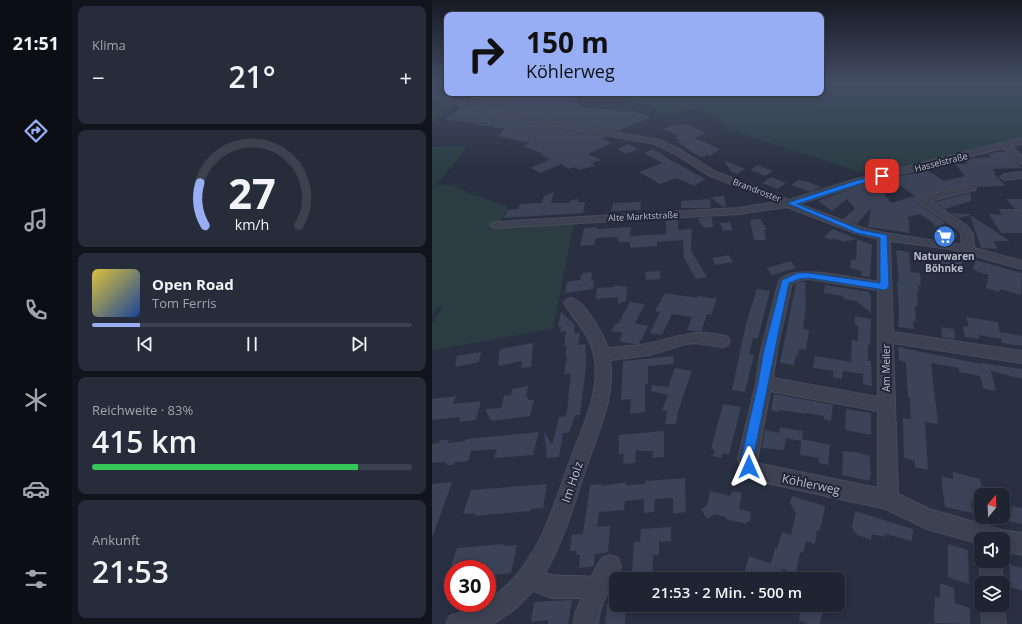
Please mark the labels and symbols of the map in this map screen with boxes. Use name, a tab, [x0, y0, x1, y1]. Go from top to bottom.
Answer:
street label: Hasselstraße	[913, 149, 969, 175]
pin	[865, 159, 899, 193]
street label: Brandroster	[731, 175, 783, 205]
street label: Alte Marktstraße	[608, 208, 678, 224]
supermarket icon: Naturwaren Böhnke	[931, 223, 957, 249]
place label: Naturwaren Böhnke	[913, 249, 975, 275]
street label: Am Meiler	[879, 344, 893, 392]
position arrow	[728, 446, 770, 488]
street label: Im Holz	[557, 459, 587, 505]
street label: Köhlerweg	[780, 470, 842, 499]
north arrow	[974, 488, 1010, 524]
speed limit sign: 30	[444, 560, 496, 612]

